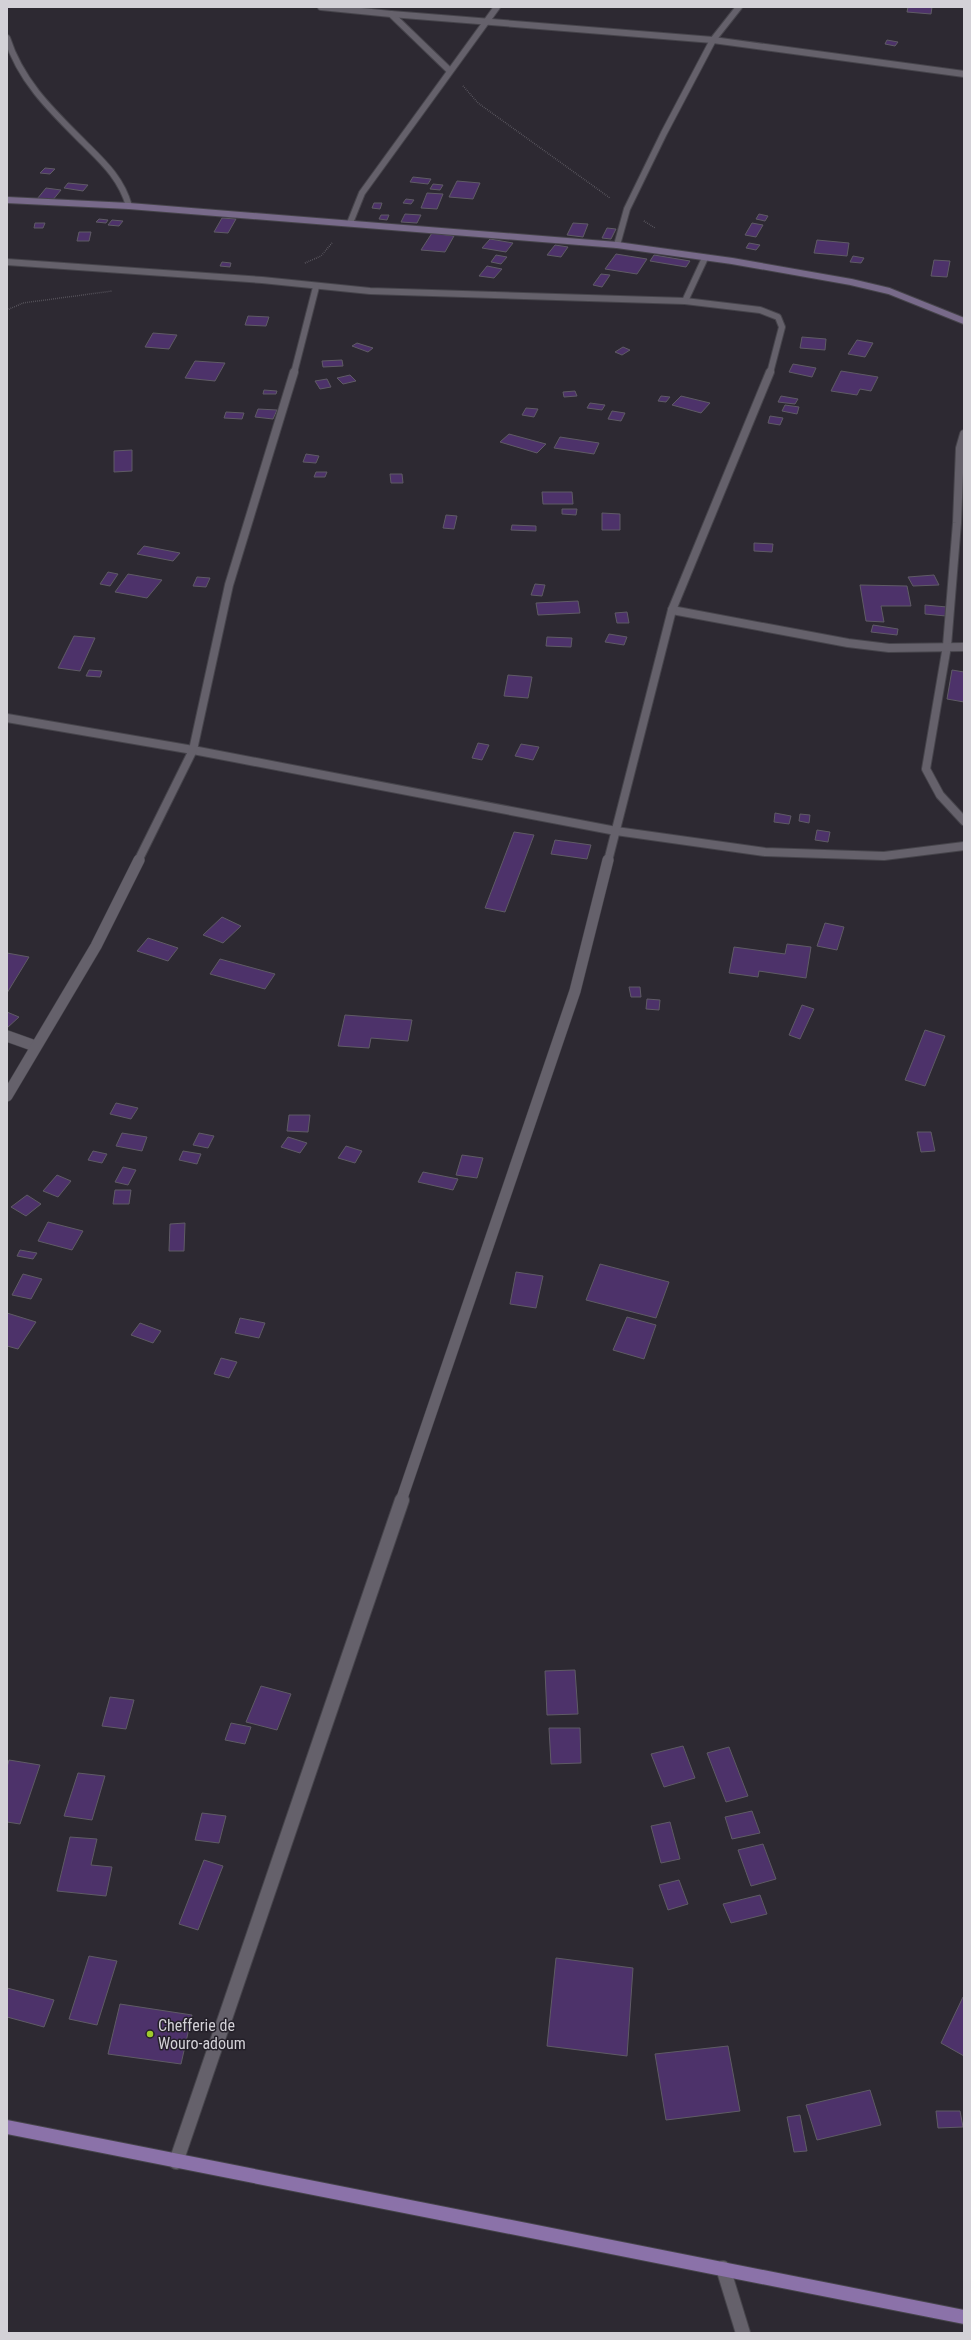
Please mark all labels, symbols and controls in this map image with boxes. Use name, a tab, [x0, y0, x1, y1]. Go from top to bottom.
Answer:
place label: Chefferie de Wouro-adoum	[158, 2016, 246, 2053]
marker: Chefferie de Wouro-adoum	[145, 2029, 155, 2039]

